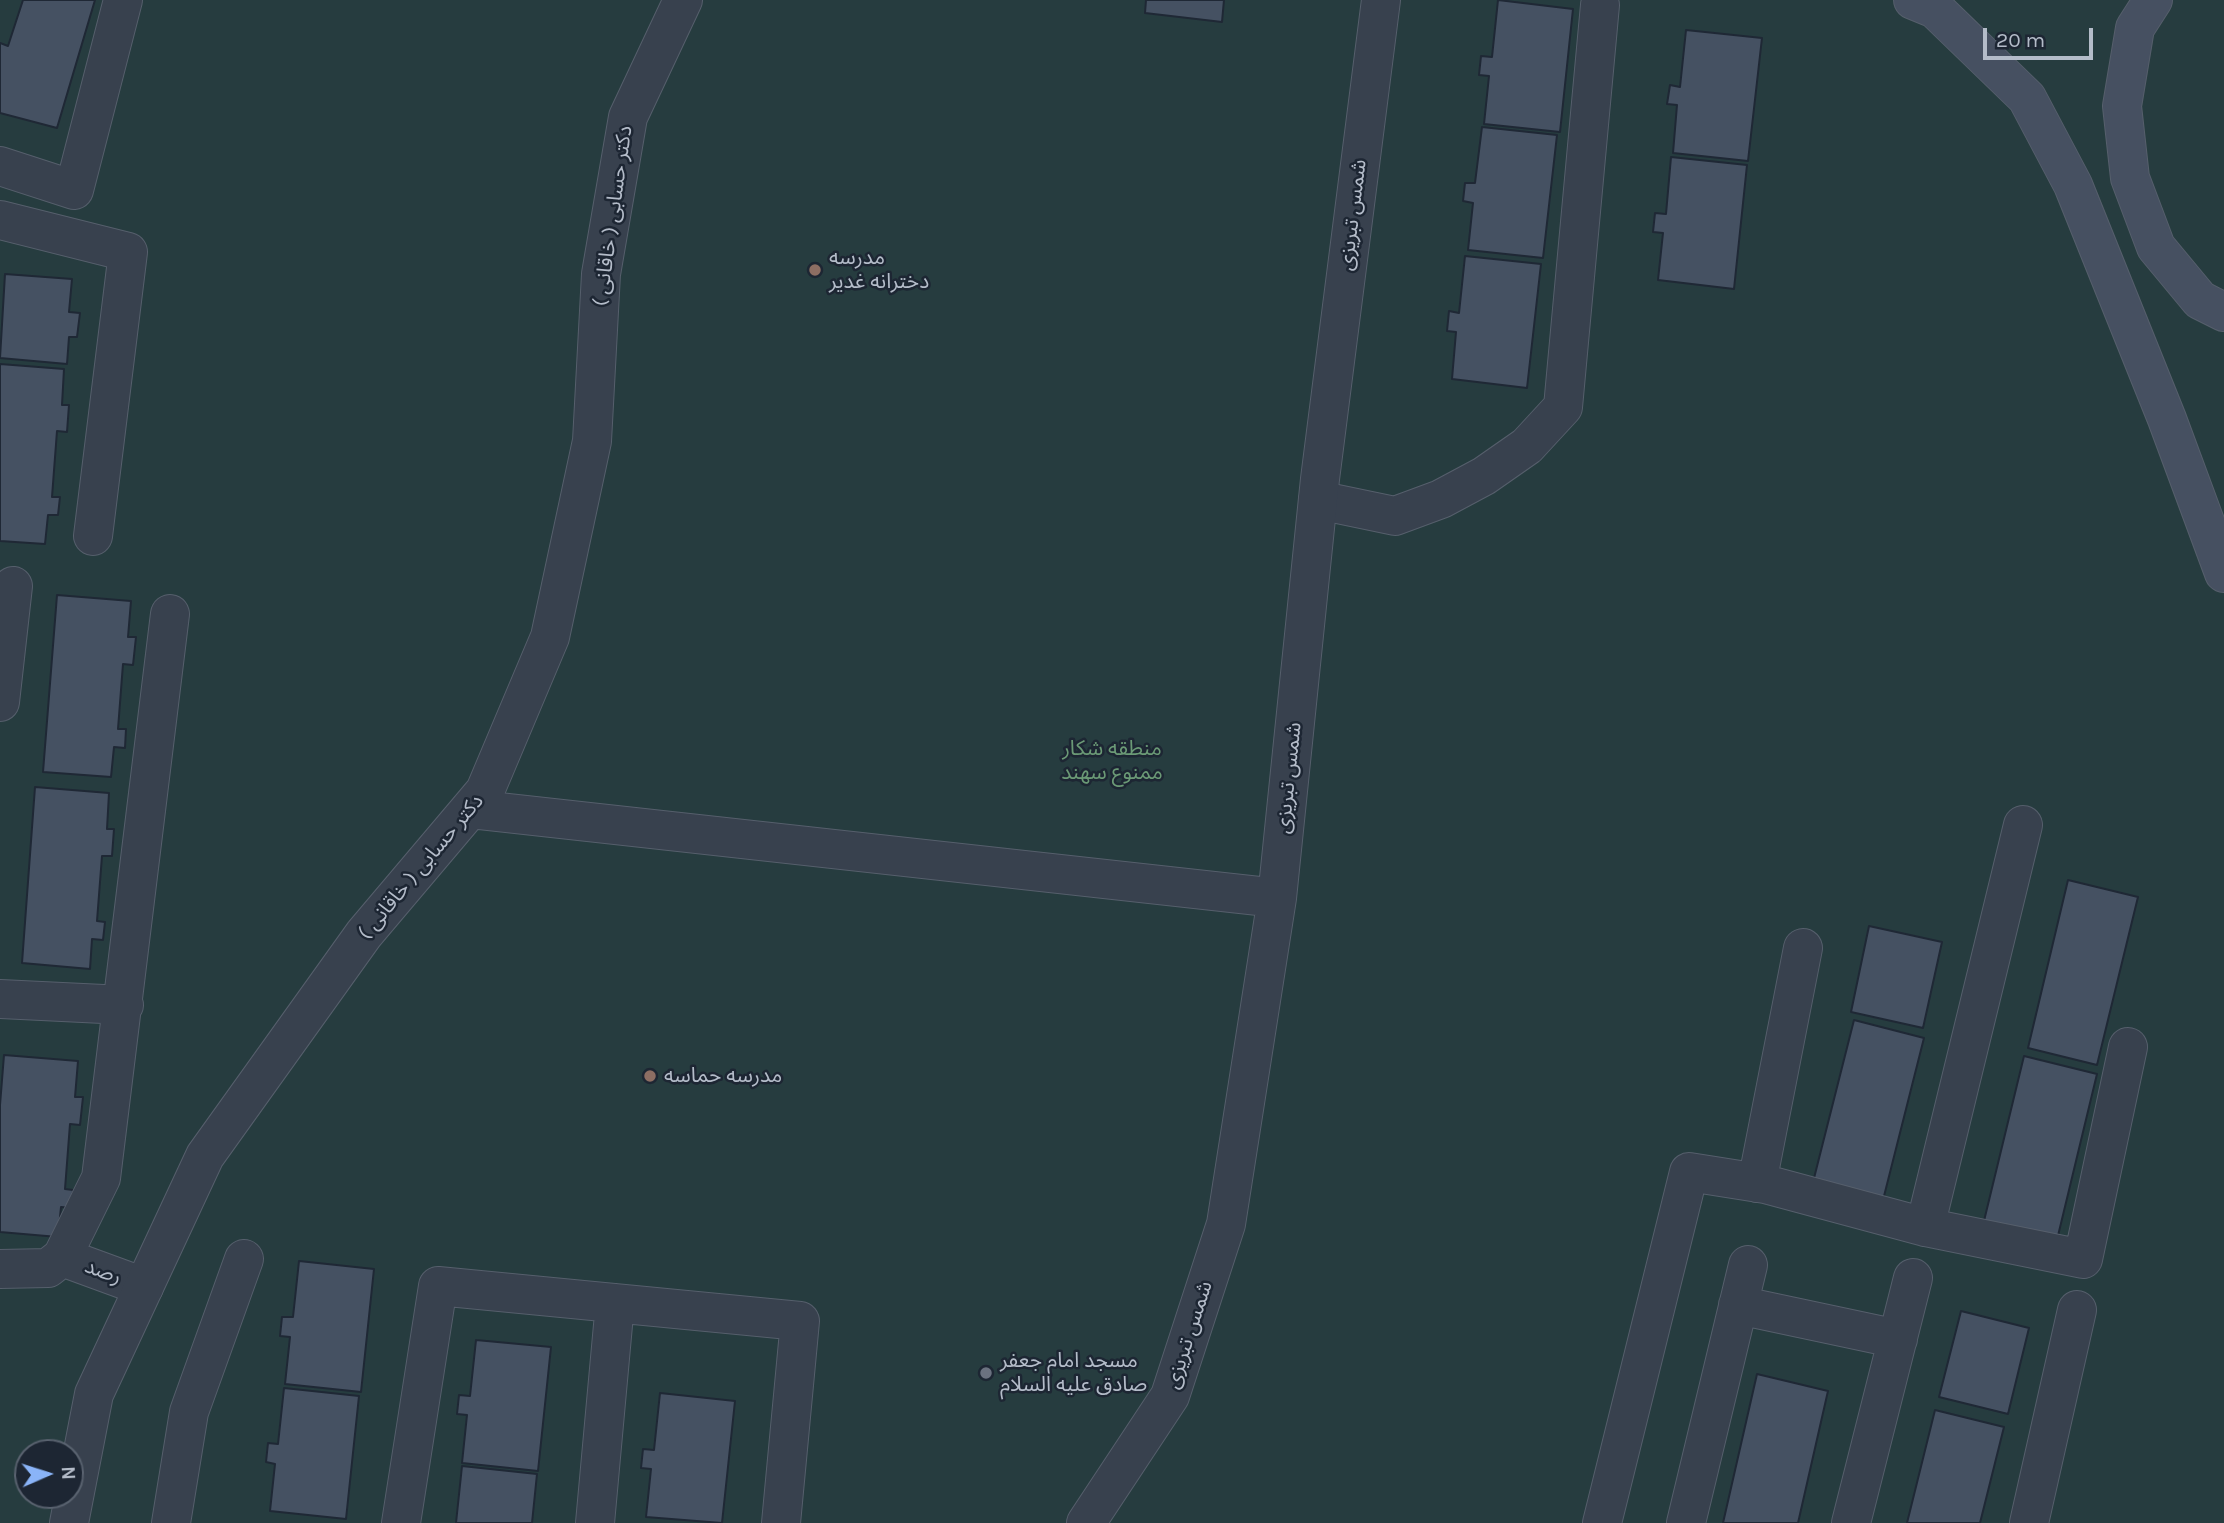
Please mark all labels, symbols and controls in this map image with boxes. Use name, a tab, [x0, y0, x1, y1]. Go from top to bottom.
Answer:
scale bar	[1986, 14, 2096, 58]
text: 20 m	[1996, 28, 2045, 52]
street label: دکتر حسابی ( خاقانی )	[588, 124, 638, 308]
street label: شمس تبریزی	[1334, 158, 1372, 272]
place label: مدرسه دخترانه غدیر	[829, 245, 929, 295]
marker: مدرسه دخترانه غدیر	[807, 262, 823, 278]
street label: شمس تبریزی	[1271, 721, 1307, 835]
park label: منطقه شکار ممنوع سهند	[1061, 736, 1163, 786]
street label: دکتر حسابی ( خاقانی )	[353, 789, 489, 945]
place label: مدرسه حماسه	[664, 1063, 782, 1089]
marker: مدرسه حماسه	[642, 1068, 658, 1084]
street label: رصد	[81, 1254, 125, 1290]
street label: شمس تبریزی	[1160, 1278, 1218, 1392]
place label: مسجد امام جعفر صادق علیه السلام	[1000, 1348, 1147, 1398]
marker: مسجد امام جعفر صادق علیه السلام	[978, 1365, 994, 1381]
north arrow	[14, 1439, 84, 1509]
text: N	[57, 1466, 79, 1480]

